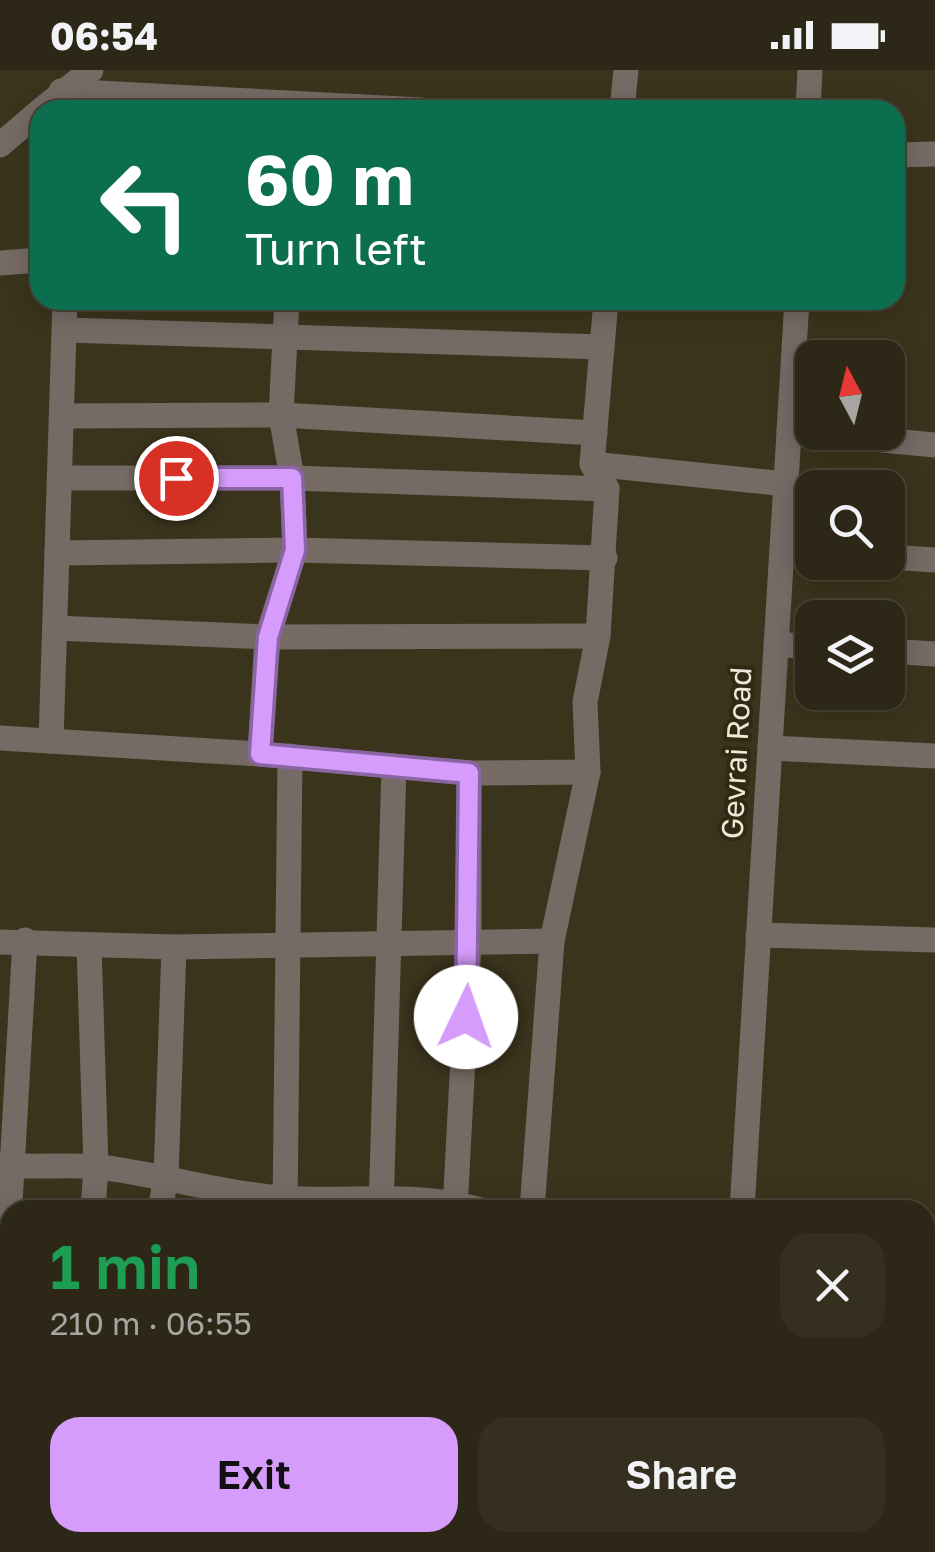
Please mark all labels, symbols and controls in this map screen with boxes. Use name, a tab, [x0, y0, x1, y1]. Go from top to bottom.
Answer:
text: 06:54	[50, 13, 158, 58]
text: 60 m	[245, 136, 414, 220]
icon: left	[80, 140, 210, 270]
text: Turn left	[245, 221, 427, 275]
north arrow	[795, 340, 905, 450]
map controls	[795, 340, 905, 710]
pin	[134, 436, 219, 521]
icon: arrive	[149, 451, 204, 506]
button: search	[795, 470, 905, 580]
button: layers	[795, 600, 905, 710]
street label: Gevrai Road	[714, 666, 758, 840]
position arrow	[414, 965, 518, 1069]
text: 1 min	[50, 1230, 200, 1302]
button: close	[780, 1233, 885, 1338]
text: 210 m · 06:55	[50, 1304, 252, 1342]
button: Exit	[50, 1417, 458, 1532]
button: Share	[478, 1417, 885, 1532]

